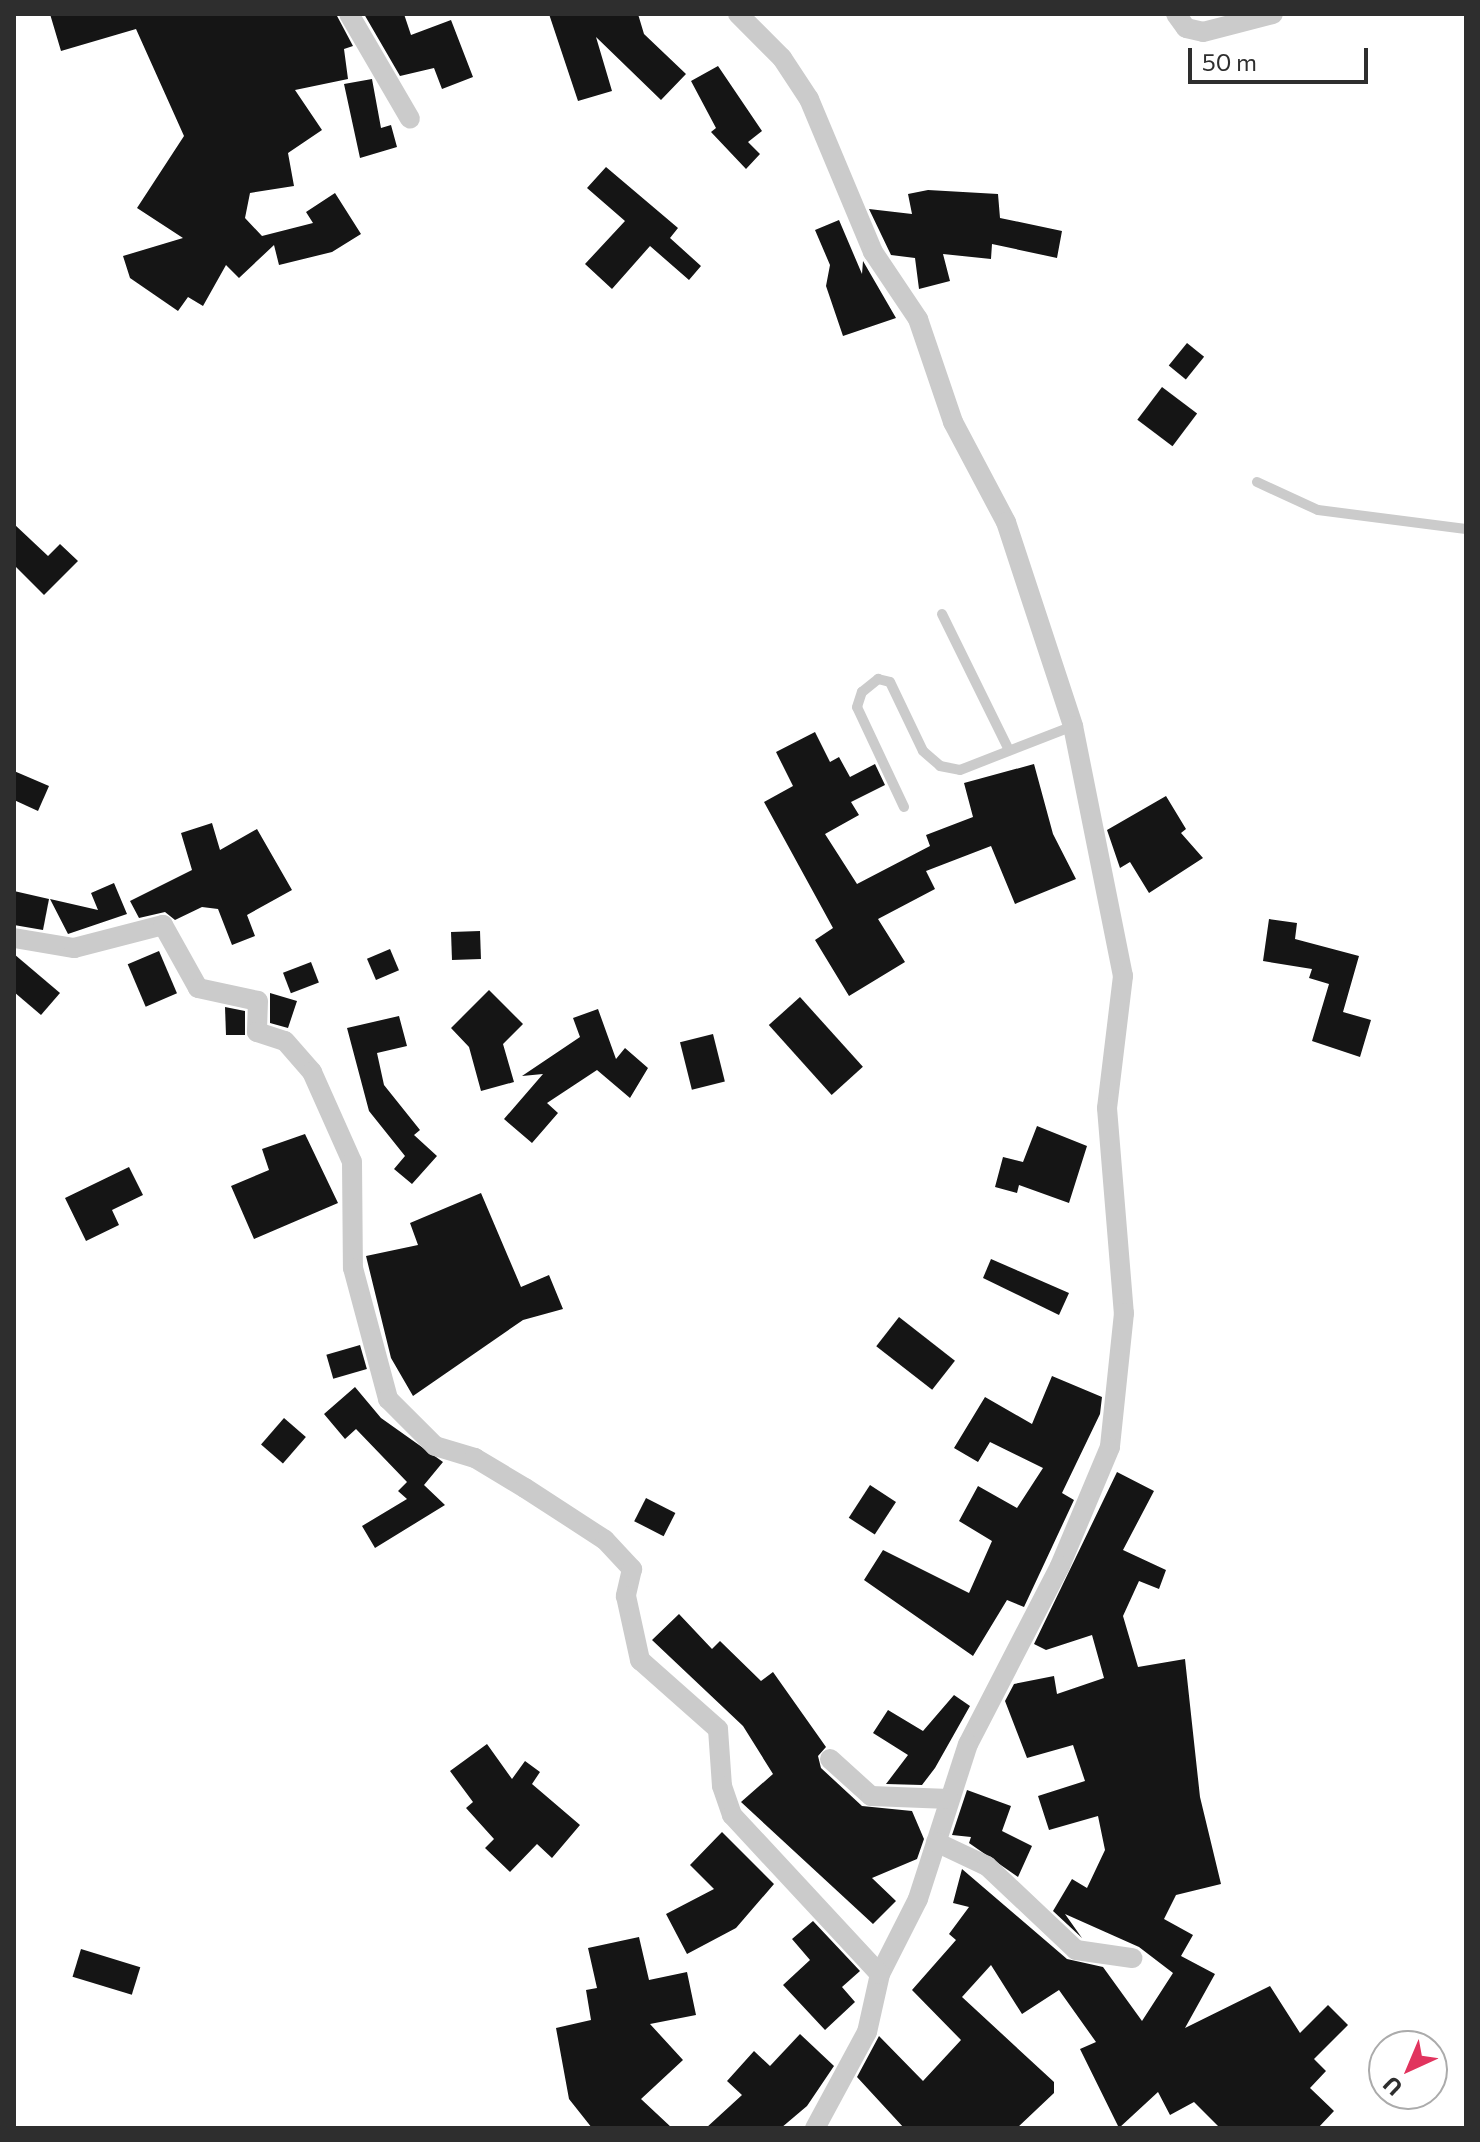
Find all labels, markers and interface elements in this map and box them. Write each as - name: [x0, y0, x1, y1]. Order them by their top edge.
- scale bar: [1192, 32, 1372, 82]
- text: 50 m: [1202, 47, 1257, 76]
- north arrow: [1368, 2030, 1448, 2110]
- text: U: [1377, 2071, 1408, 2101]

